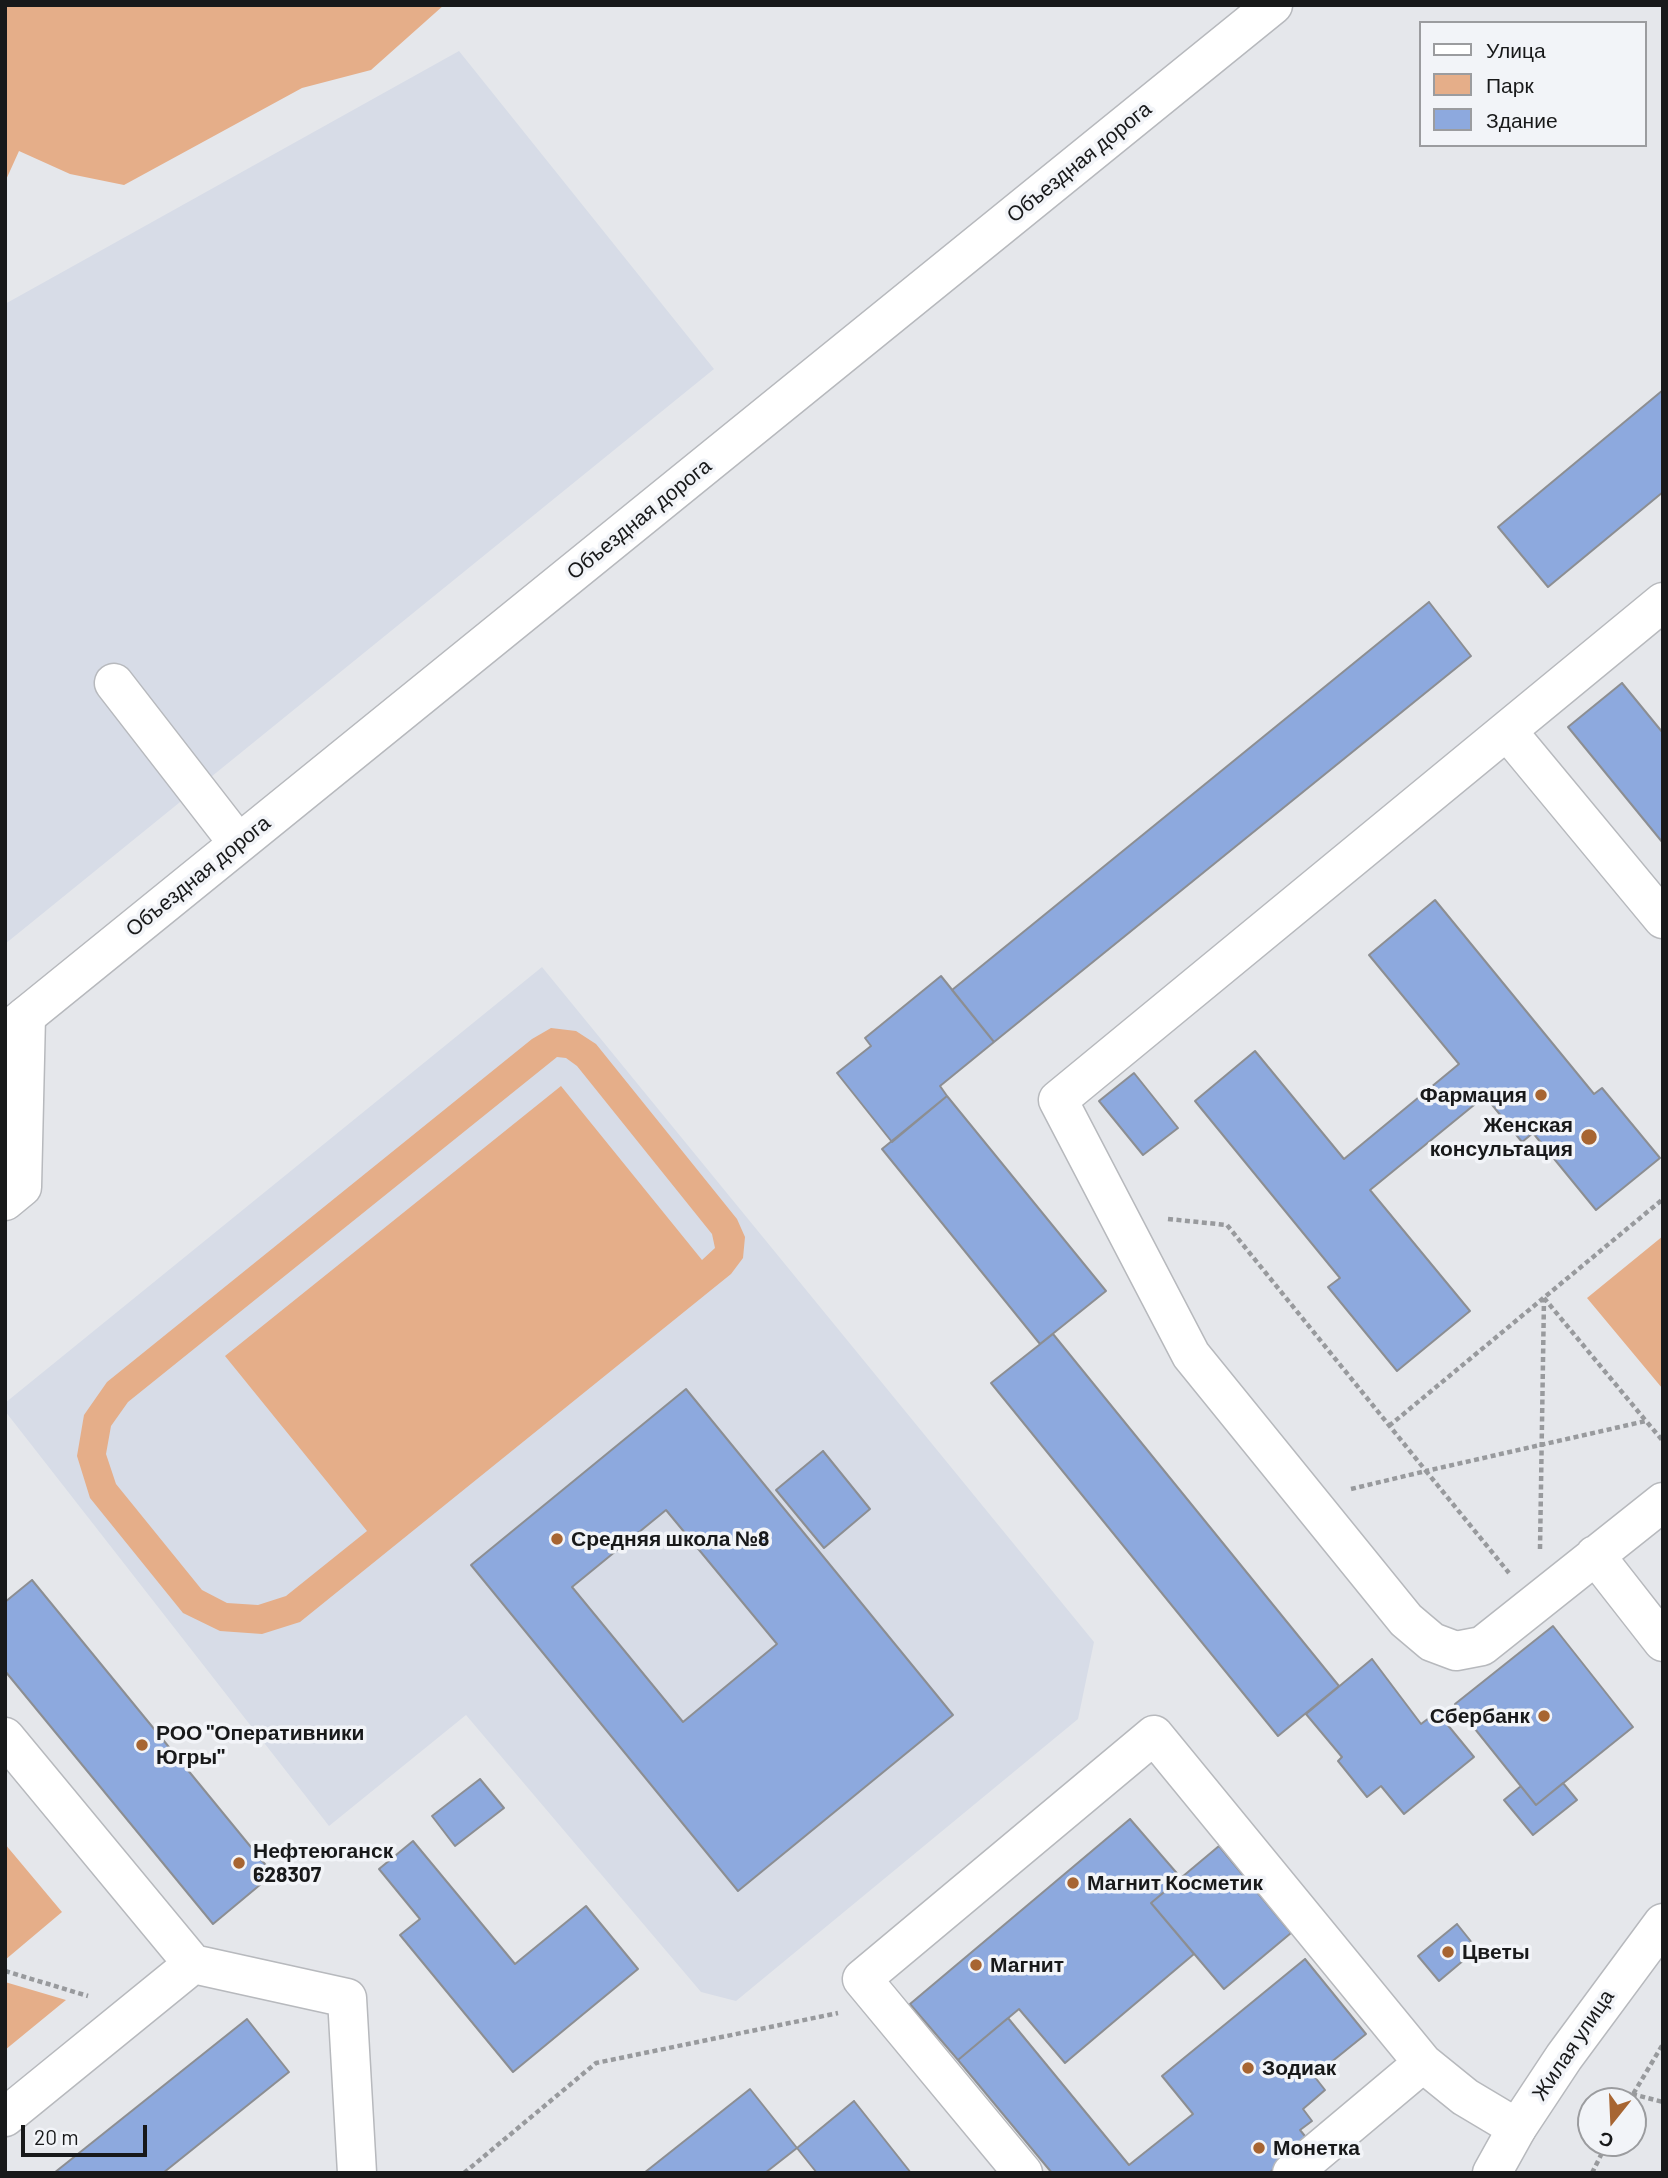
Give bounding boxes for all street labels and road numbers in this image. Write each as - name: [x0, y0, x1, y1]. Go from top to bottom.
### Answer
- street label: Объездная дорога: [1002, 96, 1156, 228]
- street label: Объездная дорога: [562, 453, 716, 585]
- street label: Объездная дорога: [121, 810, 275, 942]
- street label: Жилая улица: [1527, 1985, 1619, 2105]

